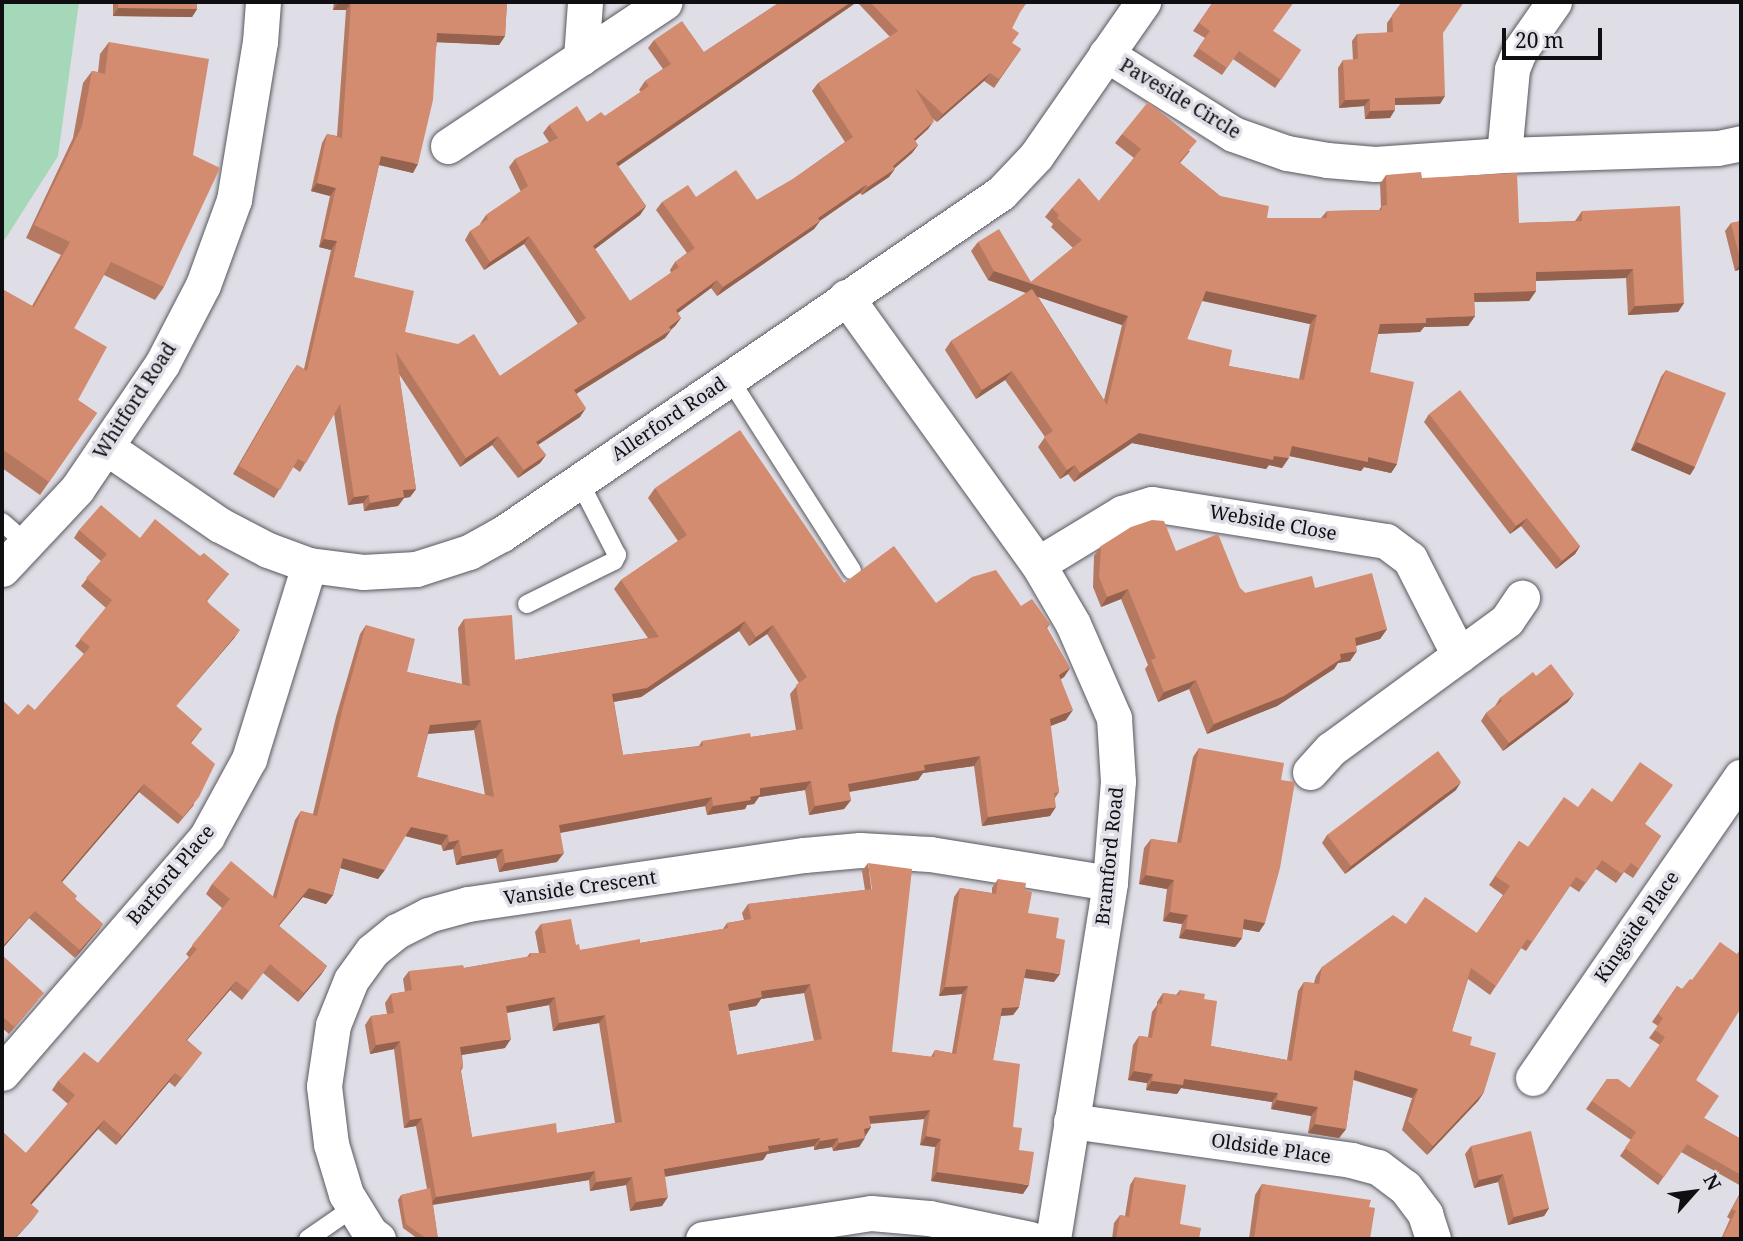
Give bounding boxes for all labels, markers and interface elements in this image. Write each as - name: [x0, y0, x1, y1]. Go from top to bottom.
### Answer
- scale bar: [1505, 14, 1605, 58]
- text: 20 m: [1515, 26, 1564, 54]
- street label: Paveside Circle: [1115, 54, 1245, 144]
- street label: Whitford Road: [89, 339, 181, 463]
- street label: Allerford Road: [607, 372, 731, 466]
- street label: Webside Close: [1207, 501, 1339, 545]
- street label: Bramford Road: [1091, 786, 1129, 926]
- street label: Barford Place: [123, 820, 219, 930]
- street label: Vanside Crescent: [502, 866, 658, 910]
- street label: Kingside Place: [1590, 867, 1684, 987]
- street label: Oldside Place: [1210, 1129, 1332, 1169]
- north arrow: [1659, 1157, 1729, 1227]
- text: N: [1698, 1169, 1728, 1195]

